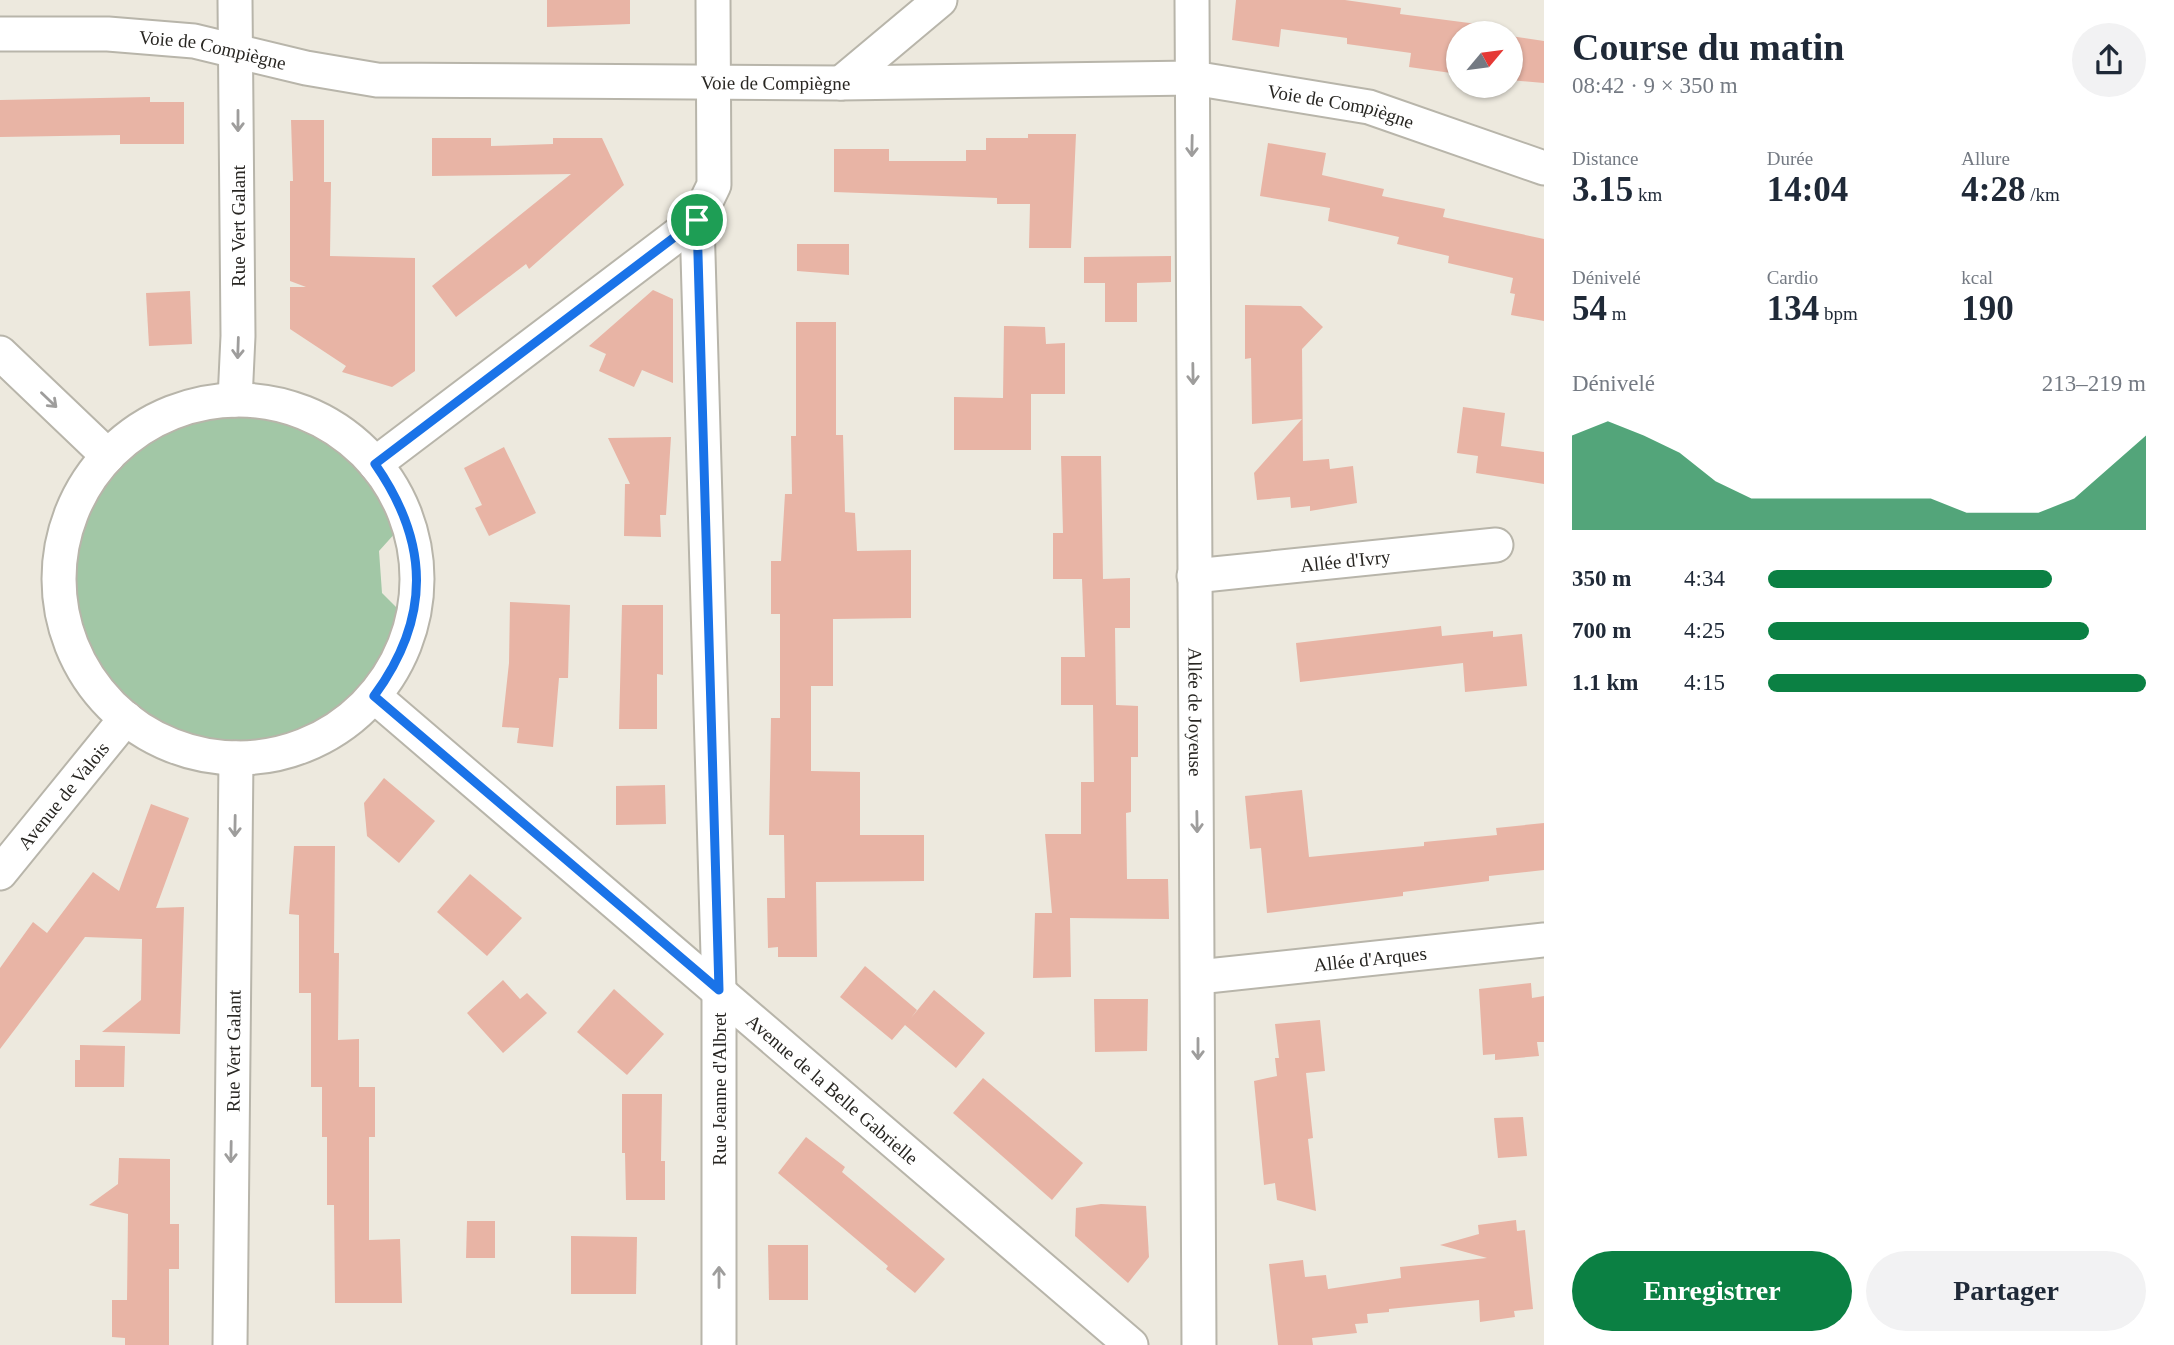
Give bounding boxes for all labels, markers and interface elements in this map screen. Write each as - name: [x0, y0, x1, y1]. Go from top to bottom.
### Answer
- north arrow: [1446, 21, 1522, 98]
- map controls: [1446, 21, 1523, 98]
- button: share: [2072, 23, 2146, 97]
- street label: Voie de Compiègne: [138, 26, 288, 73]
- text: Course du matin: [1572, 26, 1844, 68]
- street label: Voie de Compiègne: [701, 72, 850, 94]
- text: 08:42 · 9 × 350 m: [1572, 73, 1738, 98]
- street label: Voie de Compiègne: [1266, 80, 1417, 132]
- one-way arrow: [231, 109, 245, 132]
- one-way arrow: [1185, 135, 1199, 158]
- text: Distance: [1572, 148, 1638, 169]
- text: Durée: [1767, 148, 1813, 169]
- text: Allure: [1961, 148, 2010, 169]
- street label: Rue Vert Galant: [228, 164, 249, 287]
- text: 3.15: [1572, 170, 1633, 209]
- text: 14:04: [1767, 170, 1848, 209]
- text: 4:28: [1961, 170, 2025, 209]
- text: km: [1633, 184, 1662, 205]
- text: /km: [2025, 184, 2060, 205]
- pin: [667, 190, 727, 250]
- icon: arrive: [678, 201, 716, 239]
- text: Dénivelé: [1572, 267, 1641, 288]
- text: Cardio: [1767, 267, 1818, 288]
- text: kcal: [1961, 267, 1993, 288]
- text: 54: [1572, 289, 1607, 328]
- text: 134: [1767, 289, 1819, 328]
- text: 190: [1961, 289, 2014, 328]
- text: m: [1607, 303, 1627, 324]
- text: bpm: [1819, 303, 1858, 324]
- one-way arrow: [231, 337, 244, 360]
- one-way arrow: [1186, 362, 1199, 385]
- text: Dénivelé: [1572, 371, 1655, 396]
- text: 213–219 m: [2042, 371, 2146, 396]
- one-way arrow: [41, 391, 58, 408]
- street label: Allée d'Ivry: [1299, 545, 1392, 576]
- text: 350 m: [1572, 566, 1631, 591]
- text: 4:34: [1684, 566, 1725, 591]
- text: 700 m: [1572, 618, 1631, 643]
- text: 4:25: [1684, 618, 1725, 643]
- street label: Allée de Joyeuse: [1185, 648, 1207, 776]
- text: 1.1 km: [1572, 670, 1638, 695]
- text: 4:15: [1684, 670, 1725, 695]
- street label: Avenue de Valois: [13, 737, 113, 853]
- one-way arrow: [1190, 810, 1204, 833]
- one-way arrow: [228, 814, 242, 837]
- street label: Allée d'Arques: [1312, 942, 1428, 975]
- street label: Rue Vert Galant: [222, 989, 244, 1112]
- street label: Avenue de la Belle Gabrielle: [743, 1010, 923, 1168]
- street label: Rue Jeanne d'Albret: [709, 1012, 730, 1166]
- one-way arrow: [1191, 1037, 1205, 1060]
- one-way arrow: [225, 1140, 238, 1163]
- button: Enregistrer: [1572, 1251, 1852, 1331]
- button: Partager: [1866, 1251, 2146, 1331]
- one-way arrow: [712, 1266, 726, 1289]

